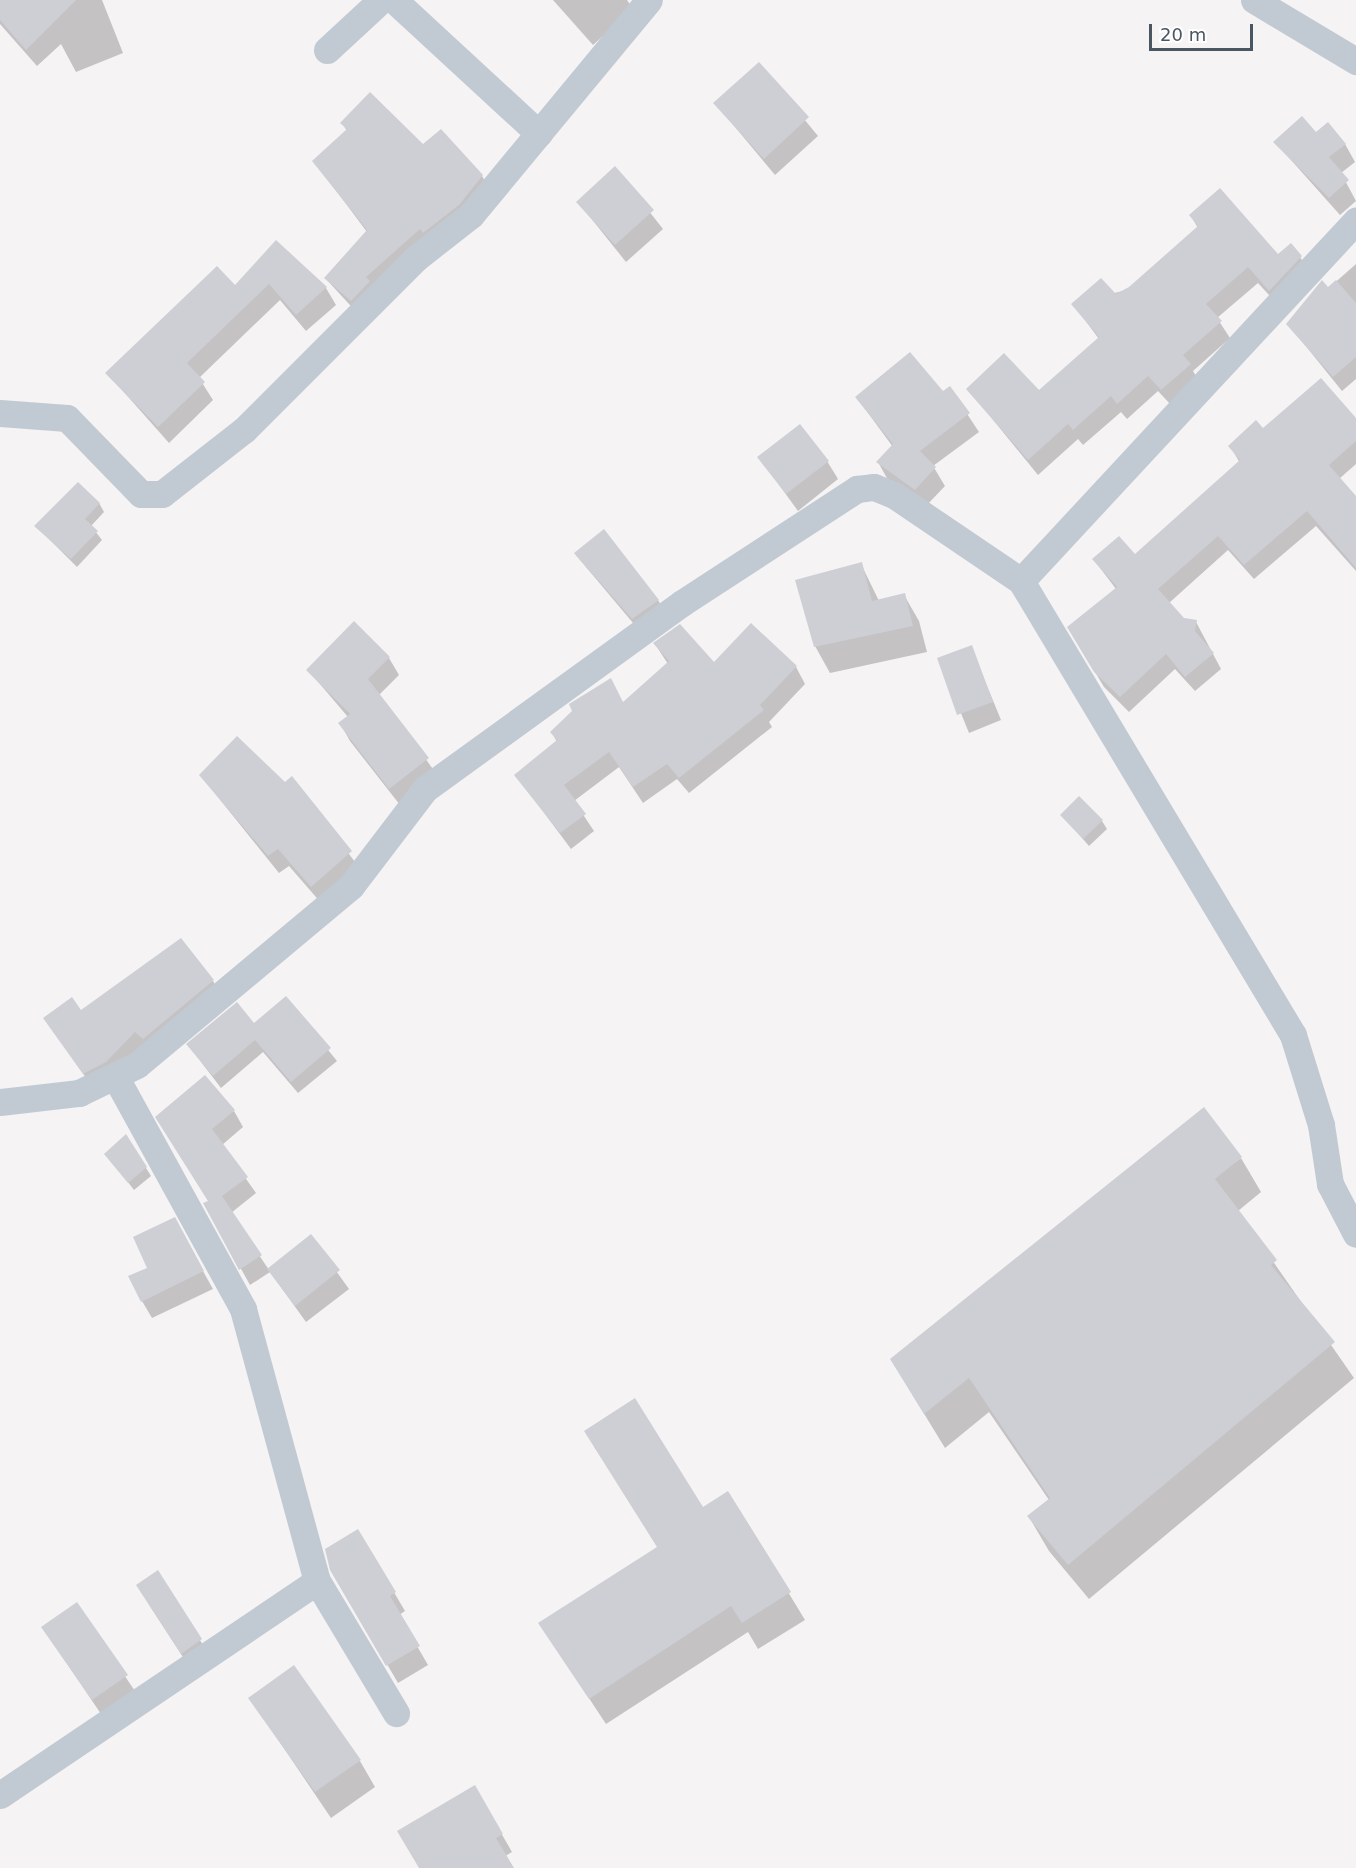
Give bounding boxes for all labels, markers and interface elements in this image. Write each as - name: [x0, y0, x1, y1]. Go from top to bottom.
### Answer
- scale bar: [1152, 12, 1256, 50]
- text: 20 m: [1160, 24, 1206, 45]

